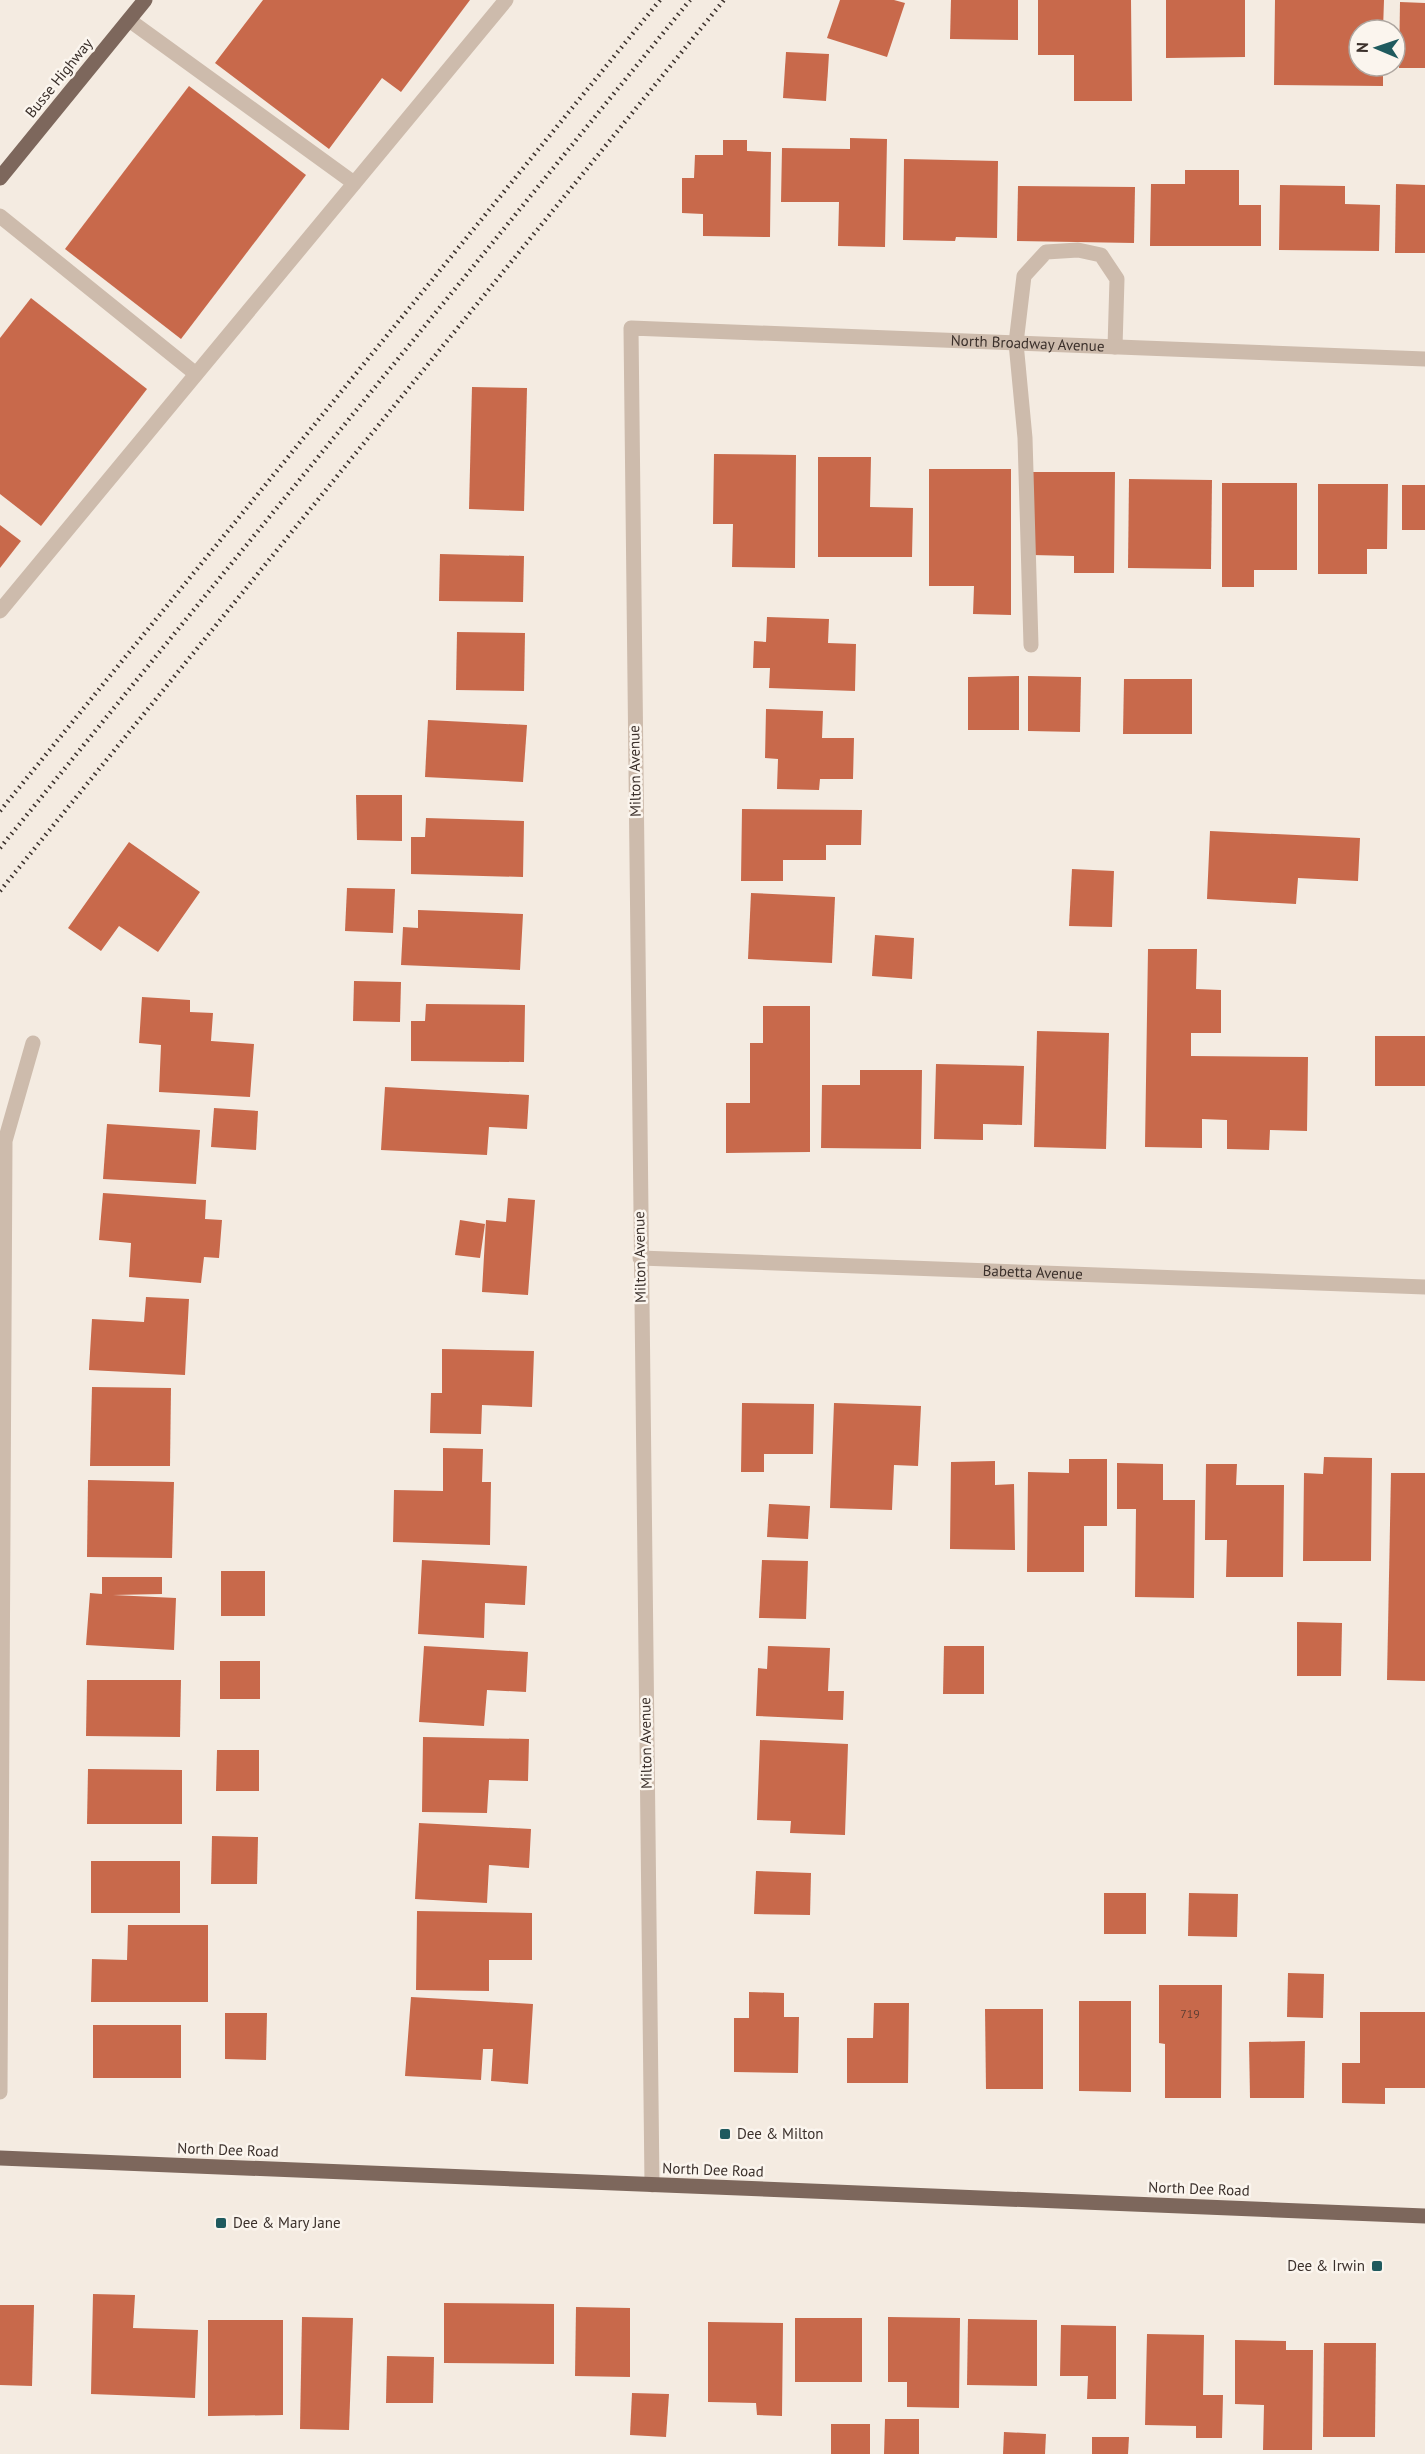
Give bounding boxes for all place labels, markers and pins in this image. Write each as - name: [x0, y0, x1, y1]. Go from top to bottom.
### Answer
- place label: Dee & Milton: [737, 2124, 824, 2143]
- marker: Dee & Milton: [718, 2127, 732, 2141]
- place label: Dee & Mary Jane: [233, 2213, 341, 2232]
- marker: Dee & Mary Jane: [214, 2216, 228, 2230]
- place label: Dee & Irwin: [1287, 2256, 1365, 2275]
- marker: Dee & Irwin: [1370, 2259, 1384, 2273]

